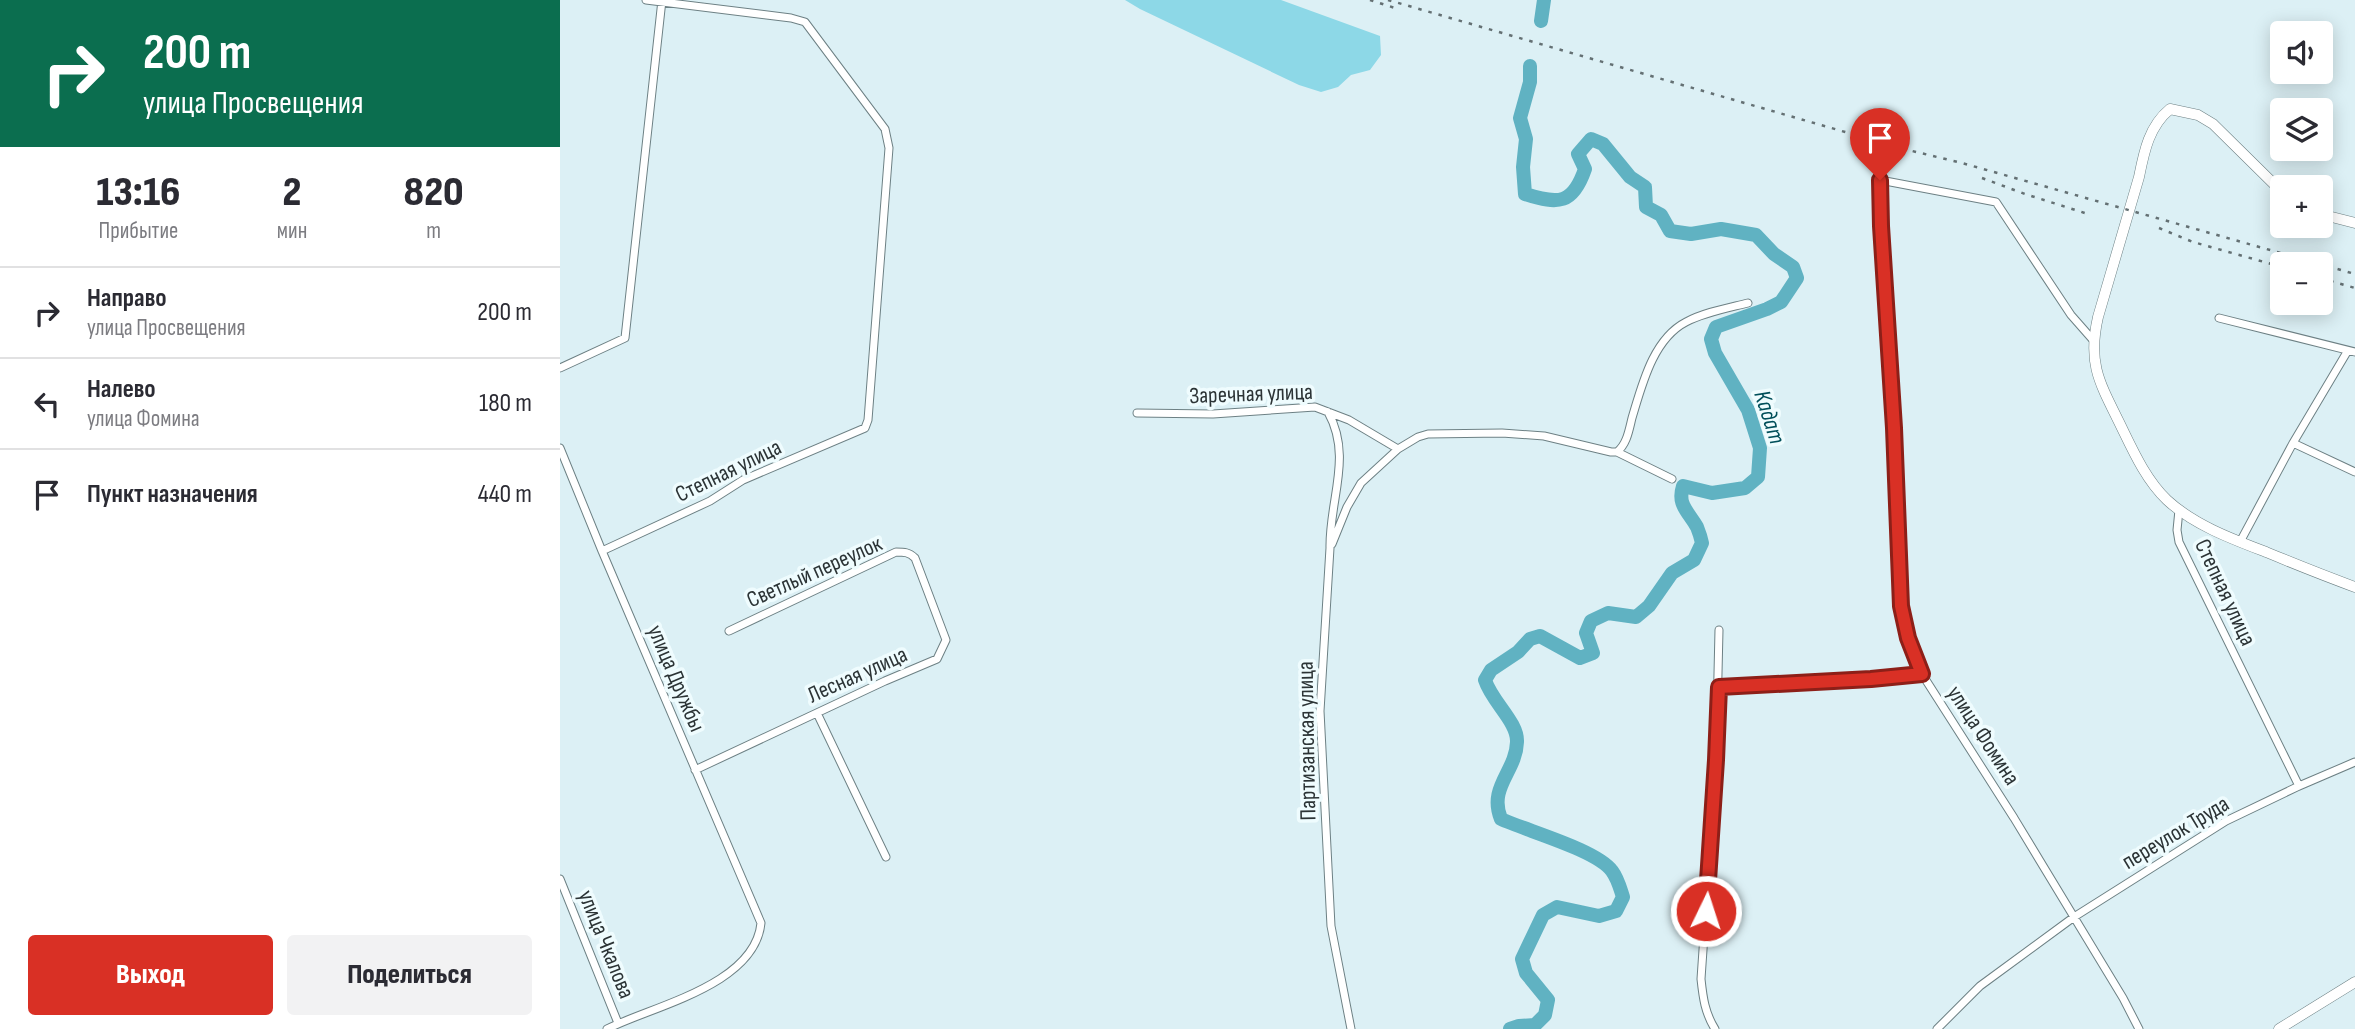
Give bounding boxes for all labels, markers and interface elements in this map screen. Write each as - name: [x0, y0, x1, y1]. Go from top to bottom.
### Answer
- map controls: [2270, 21, 2333, 315]
- button: sound: [2270, 21, 2333, 84]
- text: 200 m: [143, 24, 251, 83]
- icon: right: [28, 28, 119, 119]
- text: улица Просвещения: [143, 84, 364, 123]
- button: layers: [2270, 98, 2333, 161]
- pin: [1850, 108, 1910, 180]
- icon: arrive: [1861, 119, 1899, 157]
- text: 13:16: [96, 167, 181, 218]
- text: 2: [283, 167, 301, 218]
- text: 820: [404, 167, 464, 218]
- button: +: [2270, 175, 2333, 238]
- text: Прибытие: [99, 217, 178, 245]
- text: мин: [277, 217, 307, 245]
- text: m: [426, 217, 441, 245]
- button: −: [2270, 252, 2333, 315]
- text: Направо: [87, 283, 166, 314]
- icon: right: [28, 294, 66, 332]
- text: 200 m: [477, 297, 532, 328]
- text: улица Просвещения: [87, 314, 246, 342]
- text: Налево: [87, 374, 156, 405]
- street label: Заречная улица: [1189, 378, 1313, 410]
- icon: left: [28, 385, 66, 423]
- water label: Кадат: [1747, 387, 1792, 448]
- text: 180 m: [479, 388, 532, 419]
- text: улица Фомина: [87, 405, 200, 433]
- street label: Степная улица: [671, 433, 786, 509]
- icon: arrive: [28, 476, 66, 514]
- text: Пункт назначения: [87, 479, 258, 510]
- text: 440 m: [478, 479, 532, 510]
- street label: Светлый переулок: [743, 530, 887, 614]
- street label: Степная улица: [2188, 535, 2262, 650]
- street label: улица Дружбы: [641, 621, 711, 736]
- street label: Лесная улица: [803, 641, 912, 709]
- street label: Партизанская улица: [1292, 661, 1322, 821]
- street label: улица Фомина: [1941, 681, 2026, 790]
- street label: переулок Труда: [2117, 790, 2234, 876]
- position arrow: [1669, 874, 1743, 948]
- street label: улица Чкалова: [572, 886, 640, 1003]
- button: Выход: [28, 935, 273, 1015]
- button: Поделиться: [287, 935, 532, 1015]

